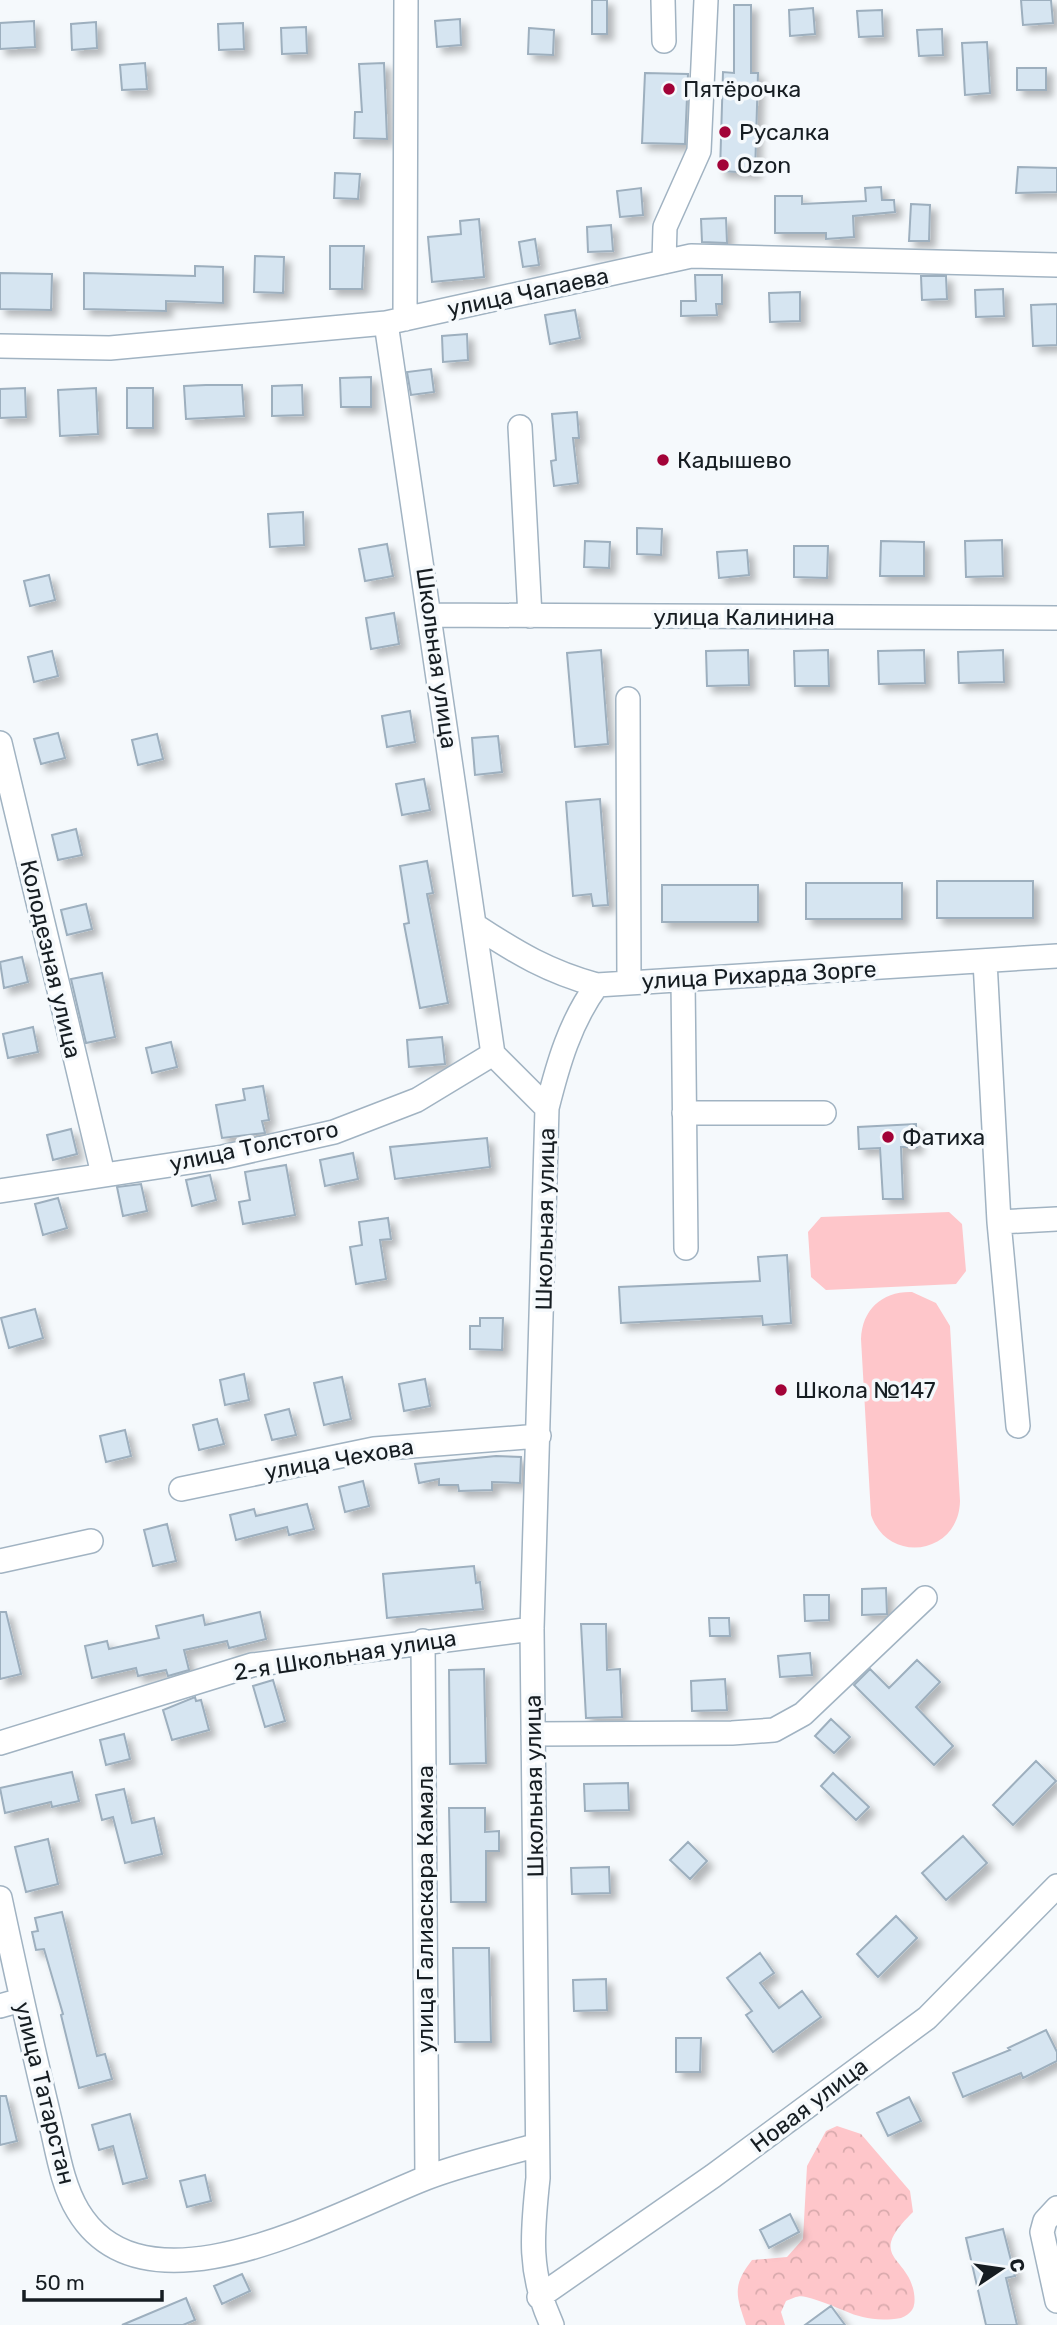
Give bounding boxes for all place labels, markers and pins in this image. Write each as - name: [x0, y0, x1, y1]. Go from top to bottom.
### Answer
- place label: Пятёрочка: [683, 75, 801, 103]
- marker: Пятёрочка: [661, 81, 677, 97]
- place label: Русалка: [739, 118, 830, 146]
- marker: Русалка: [717, 124, 733, 140]
- place label: Ozon: [737, 151, 791, 179]
- marker: Ozon: [715, 157, 731, 173]
- place label: Кадышево: [677, 446, 792, 474]
- marker: Кадышево: [655, 452, 671, 468]
- place label: Фатиха: [902, 1123, 985, 1151]
- marker: Фатиха: [880, 1129, 896, 1145]
- place label: Школа №147: [795, 1376, 936, 1404]
- marker: Школа №147: [773, 1382, 789, 1398]

